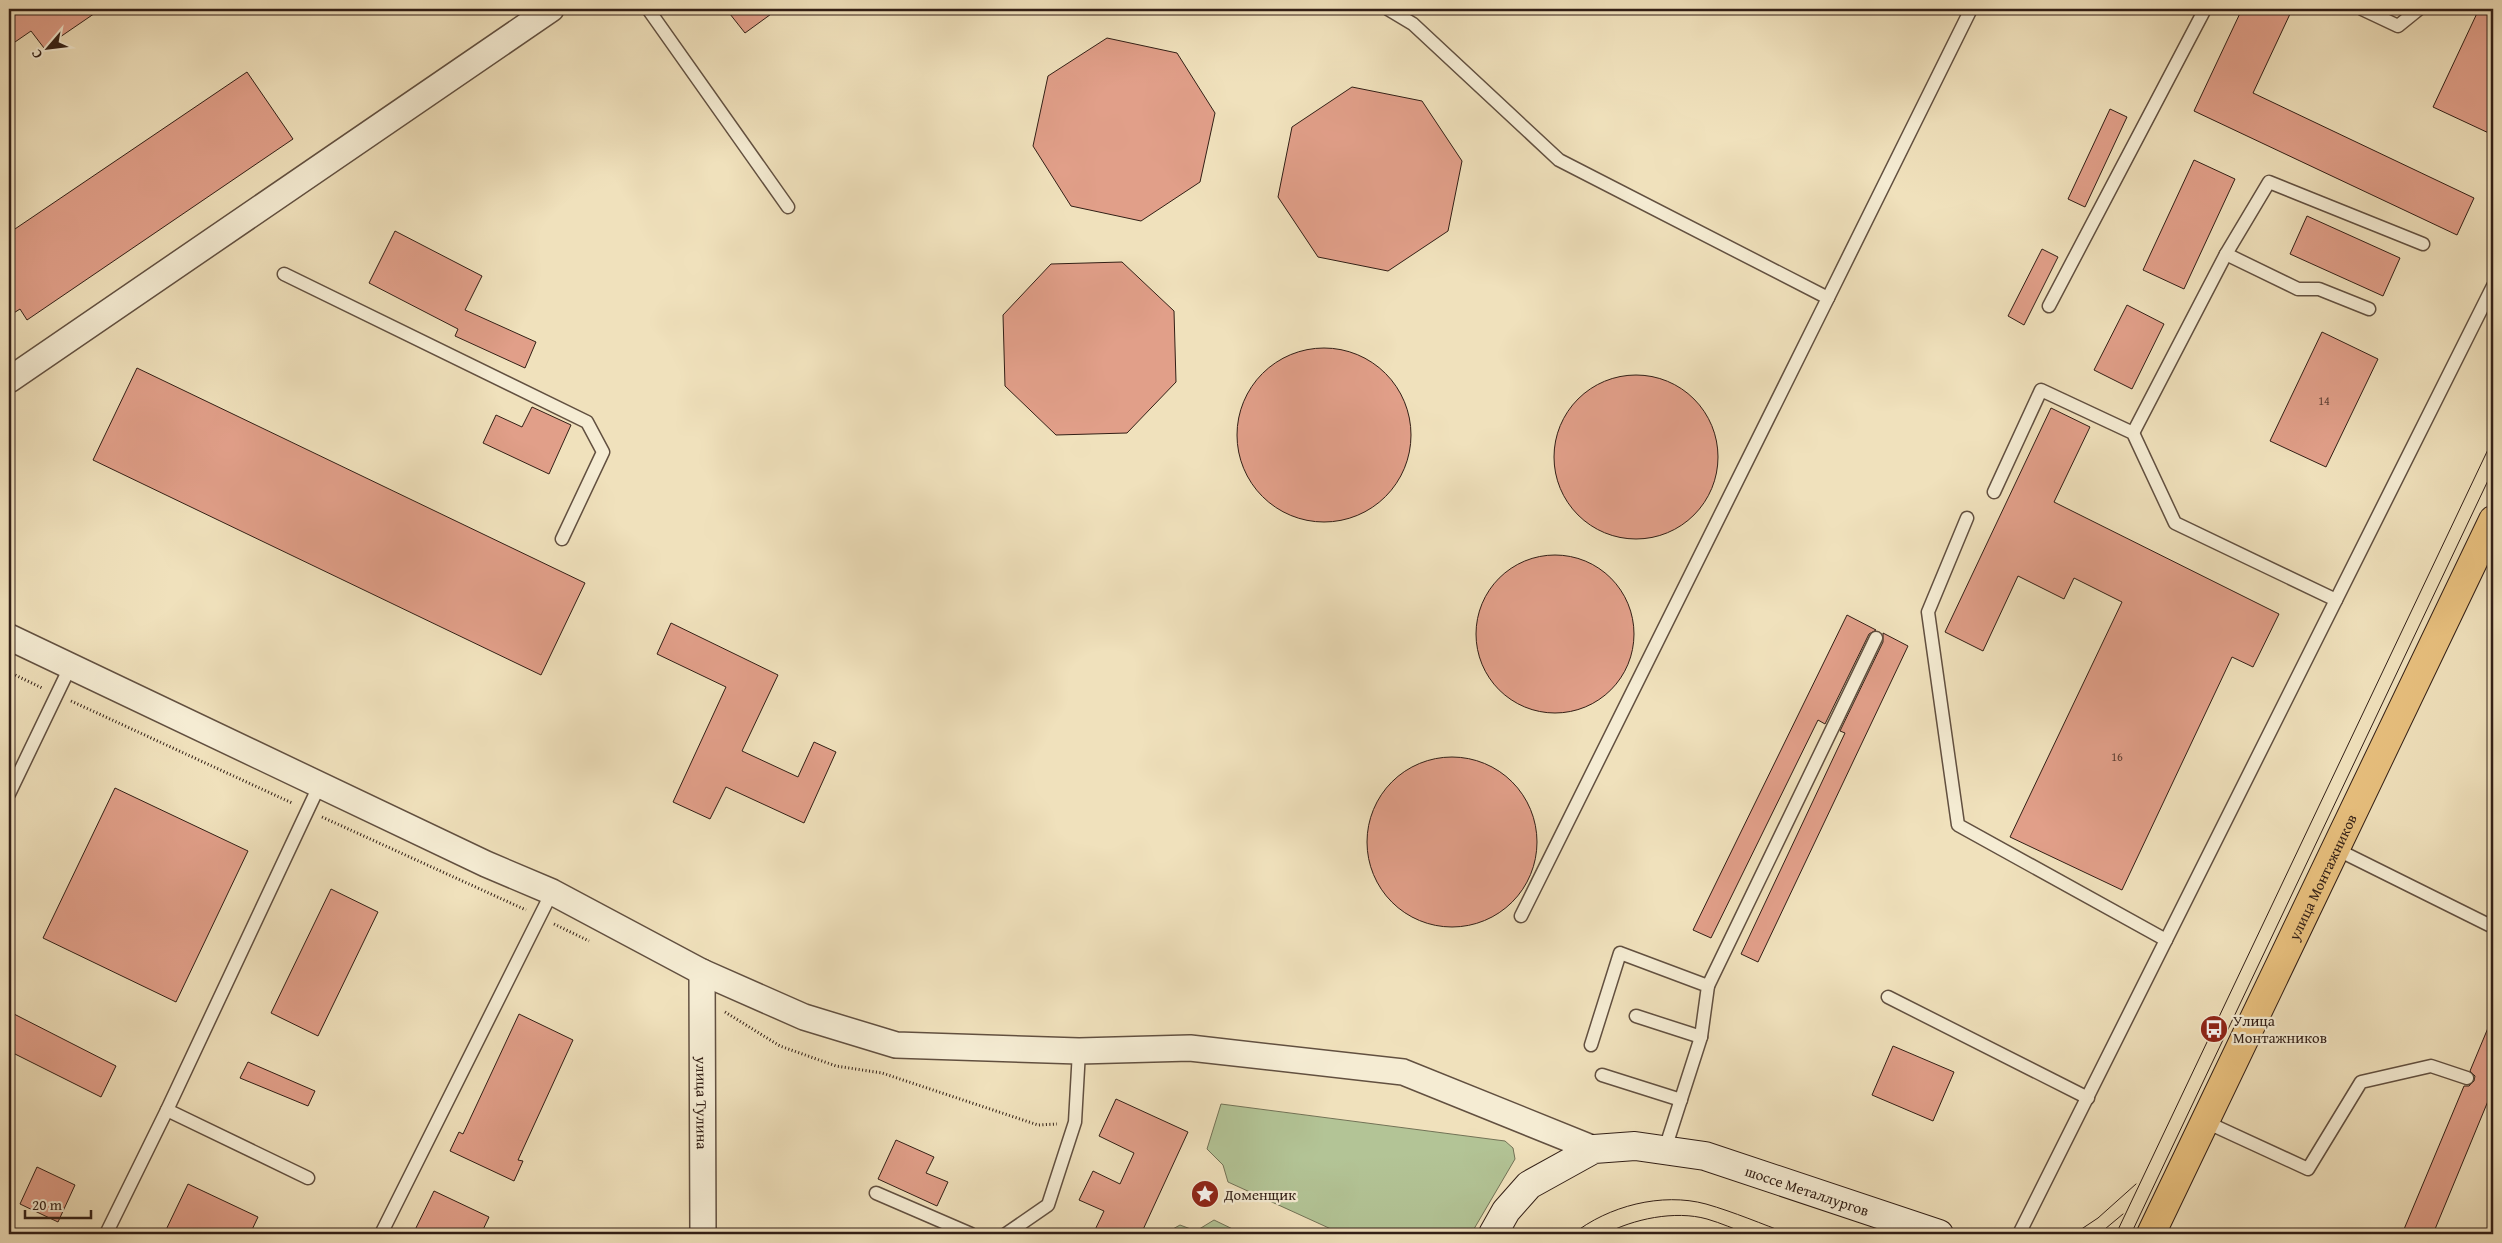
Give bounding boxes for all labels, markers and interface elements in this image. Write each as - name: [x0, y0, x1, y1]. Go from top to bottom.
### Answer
- north arrow: [22, 22, 72, 72]
- text: С: [26, 46, 47, 62]
- house number: 14: [2318, 392, 2330, 409]
- house number: 16: [2111, 748, 2123, 765]
- street label: улица Монтажников: [2282, 810, 2361, 944]
- place label: Улица Монтажников: [2233, 1010, 2327, 1048]
- bus stop icon: Улица Монтажников: [2199, 1014, 2229, 1044]
- street label: улица Тулина: [692, 1055, 713, 1150]
- street label: шоссе Металлургов: [1742, 1160, 1872, 1221]
- place icon: Доменщик: [1190, 1179, 1220, 1209]
- place label: Доменщик: [1223, 1184, 1296, 1205]
- scale bar: [25, 1188, 91, 1220]
- text: 20 m: [32, 1194, 63, 1215]

